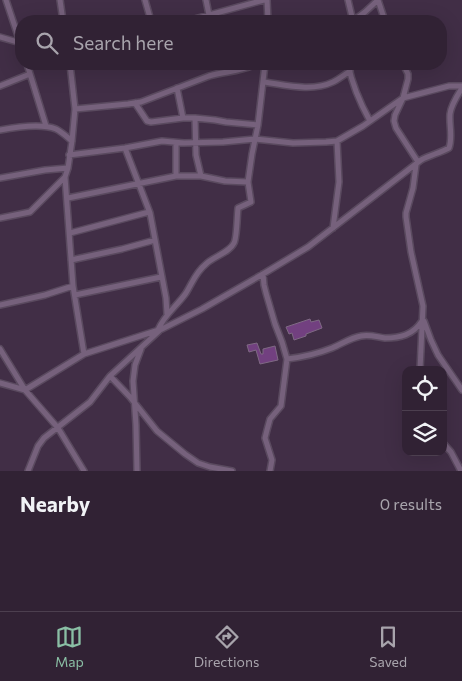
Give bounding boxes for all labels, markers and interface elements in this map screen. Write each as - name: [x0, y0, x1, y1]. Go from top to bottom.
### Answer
- search box: [15, 15, 447, 70]
- icon: search: [33, 29, 61, 57]
- text: Search here: [73, 31, 173, 54]
- map controls: [402, 366, 447, 456]
- button: locate: [402, 366, 447, 411]
- button: layers: [402, 411, 447, 456]
- text: Nearby: [20, 491, 90, 516]
- text: 0 results: [380, 494, 442, 513]
- tab: Map: [55, 623, 84, 670]
- tab: Directions: [194, 623, 259, 670]
- tab: Saved: [369, 623, 407, 670]

